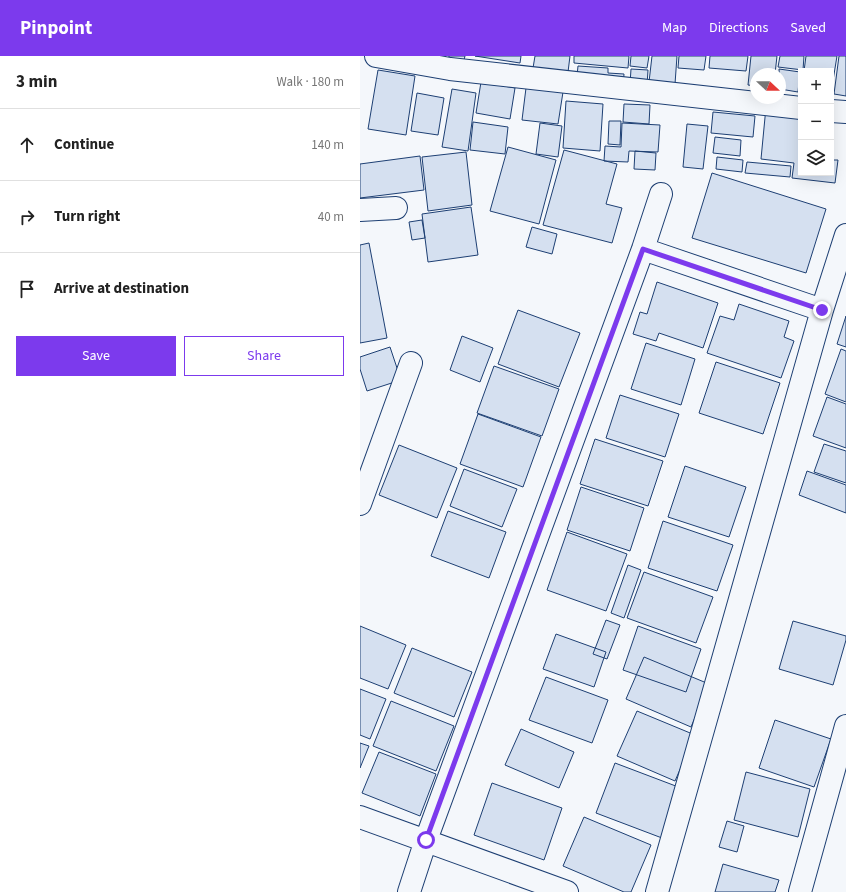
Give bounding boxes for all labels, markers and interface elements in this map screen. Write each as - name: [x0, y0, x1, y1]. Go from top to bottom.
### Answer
- text: Pinpoint: [20, 15, 92, 42]
- text: Map: [662, 18, 687, 38]
- text: Directions: [709, 18, 768, 38]
- text: Saved: [790, 18, 826, 38]
- north arrow: [750, 68, 786, 104]
- map controls: [798, 68, 834, 176]
- button: +: [798, 68, 834, 104]
- text: 3 min: [16, 70, 57, 94]
- text: Walk · 180 m: [276, 73, 344, 91]
- button: −: [798, 104, 834, 140]
- icon: ahead: [16, 134, 38, 156]
- text: Continue: [54, 134, 114, 155]
- text: 140 m: [311, 136, 344, 154]
- button: layers: [798, 140, 834, 176]
- icon: right: [16, 206, 38, 228]
- text: Turn right: [54, 206, 120, 227]
- text: 40 m: [318, 208, 344, 226]
- icon: arrive: [16, 278, 38, 300]
- text: Arrive at destination: [54, 278, 189, 299]
- route end: [813, 301, 831, 319]
- button: Save: [16, 336, 176, 376]
- button: Share: [184, 336, 344, 376]
- route start: [417, 831, 435, 849]

